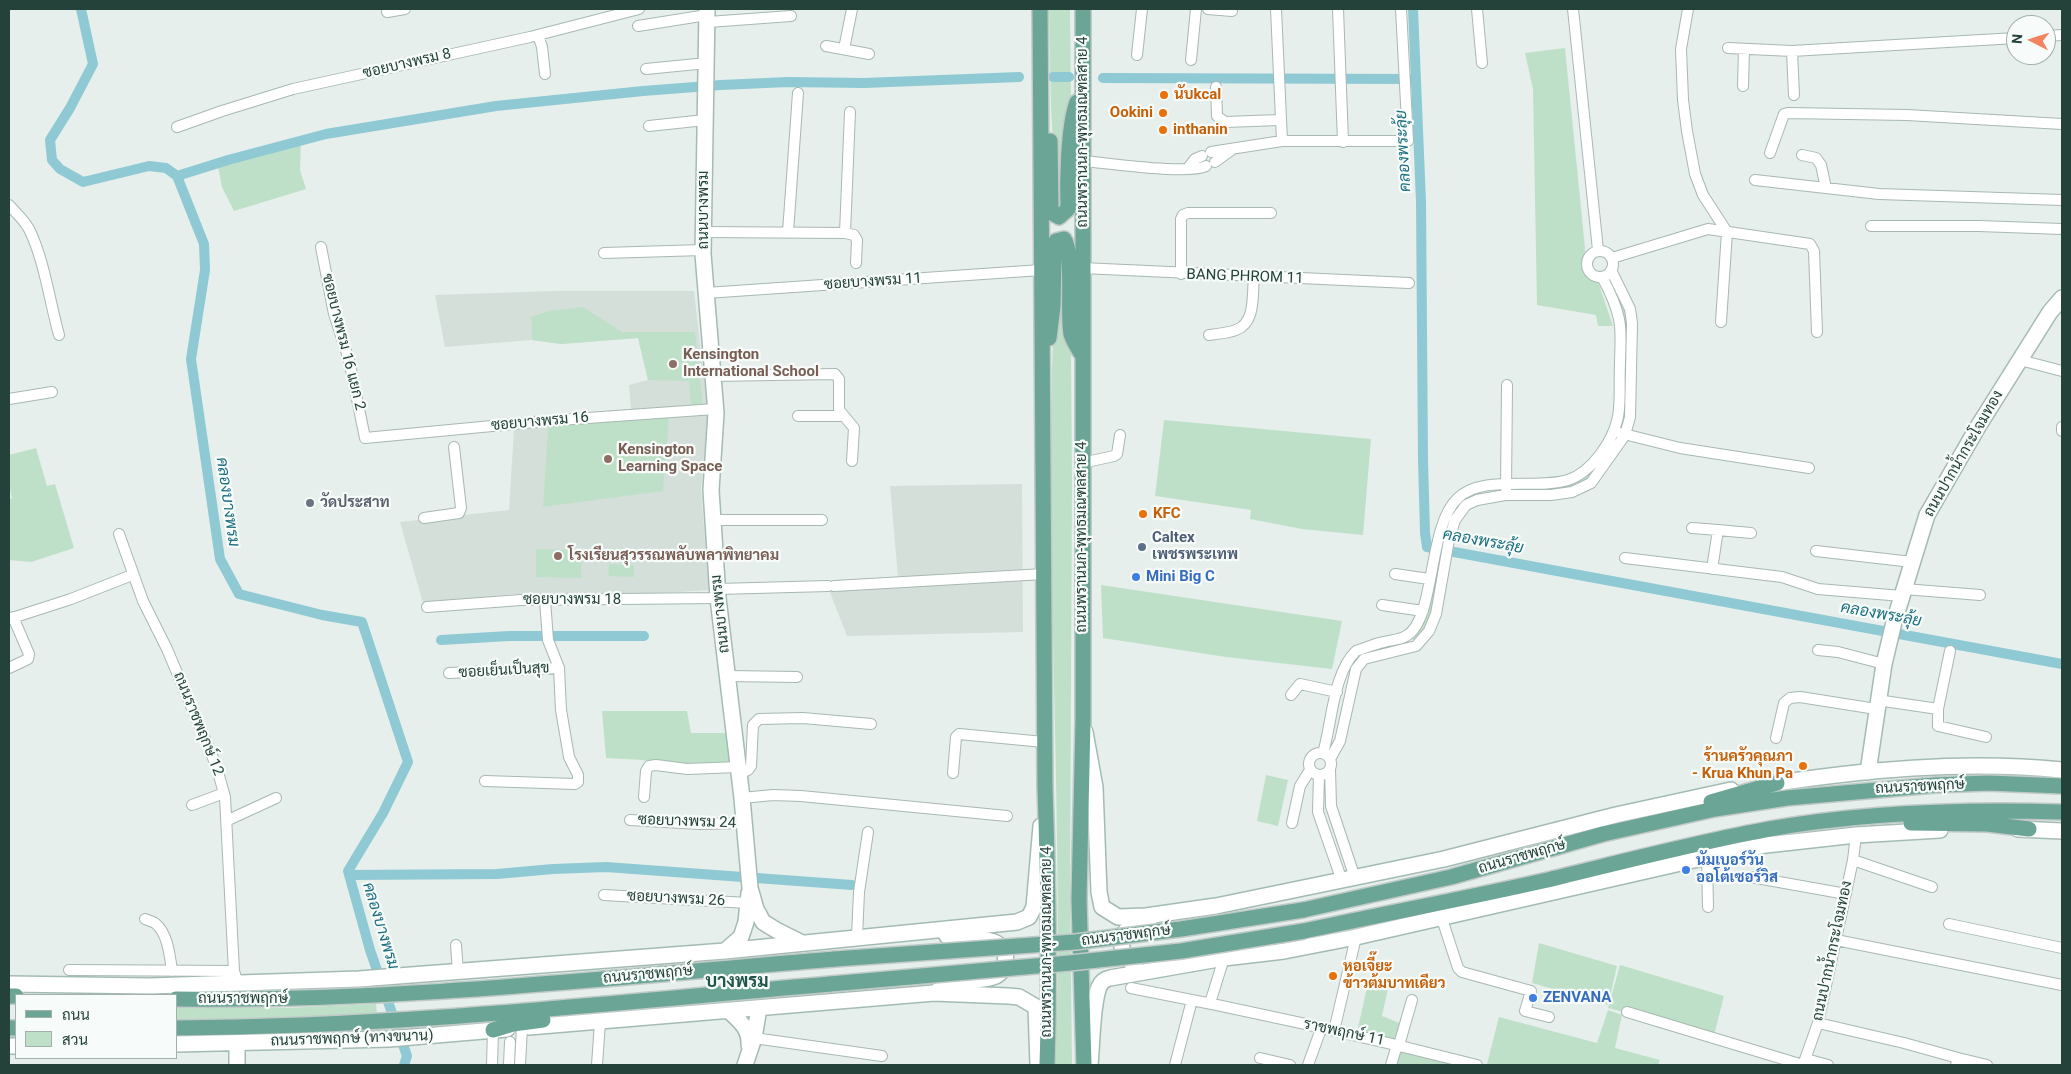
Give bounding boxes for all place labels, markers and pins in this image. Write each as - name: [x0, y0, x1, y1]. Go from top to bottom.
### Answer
- place label: นับkcal: [1174, 86, 1221, 104]
- marker: นับkcal: [1158, 89, 1170, 101]
- place label: Ookini: [1110, 104, 1153, 122]
- marker: Ookini: [1157, 107, 1169, 119]
- place label: inthanin: [1173, 121, 1228, 139]
- marker: inthanin: [1157, 124, 1169, 136]
- place label: Kensington International School: [683, 346, 819, 381]
- marker: Kensington International School: [667, 358, 679, 370]
- place label: Kensington Learning Space: [618, 441, 722, 476]
- marker: Kensington Learning Space: [602, 453, 614, 465]
- place label: วัดประสาท: [320, 494, 390, 512]
- marker: วัดประสาท: [304, 497, 316, 509]
- place label: KFC: [1153, 505, 1181, 523]
- marker: KFC: [1137, 508, 1149, 520]
- place label: Caltex เพชรพระเทพ: [1152, 529, 1238, 564]
- marker: Caltex เพชรพระเทพ: [1136, 541, 1148, 553]
- place label: โรงเรียนสุวรรณพลับพลาพิทยาคม: [568, 547, 779, 565]
- marker: โรงเรียนสุวรรณพลับพลาพิทยาคม: [552, 550, 564, 562]
- place label: Mini Big C: [1146, 568, 1215, 586]
- marker: Mini Big C: [1130, 571, 1142, 583]
- place label: ร้านครัวคุณภา - Krua Khun Pa: [1692, 748, 1793, 783]
- marker: ร้านครัวคุณภา - Krua Khun Pa: [1797, 760, 1809, 772]
- place label: นัมเบอร์วัน ออโต้เซอร์วิส: [1696, 852, 1778, 887]
- marker: นัมเบอร์วัน ออโต้เซอร์วิส: [1680, 864, 1692, 876]
- place label: หอเจี๊ยะ ข้าวต้มบาทเดียว: [1343, 958, 1446, 993]
- marker: หอเจี๊ยะ ข้าวต้มบาทเดียว: [1327, 970, 1339, 982]
- place label: ZENVANA: [1543, 989, 1611, 1007]
- marker: ZENVANA: [1527, 992, 1539, 1004]

